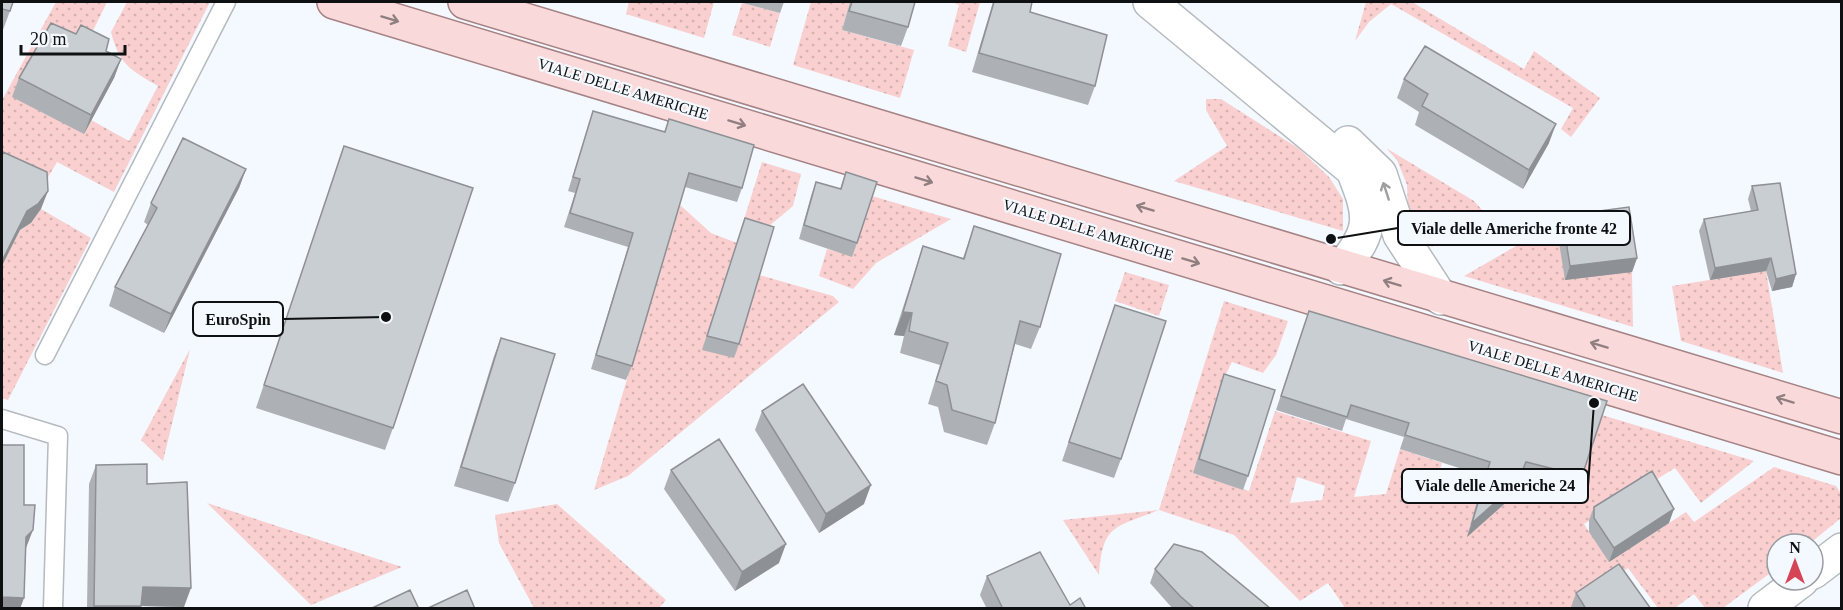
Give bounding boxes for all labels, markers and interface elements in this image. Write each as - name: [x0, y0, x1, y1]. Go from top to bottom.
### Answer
- one-way arrow: [380, 14, 399, 25]
- scale bar: [21, 18, 124, 56]
- text: 20 m: [30, 29, 67, 49]
- street label: VIALE DELLE AMERICHE: [536, 55, 710, 123]
- one-way arrow: [727, 118, 746, 129]
- one-way arrow: [914, 175, 933, 186]
- one-way arrow: [1380, 182, 1391, 201]
- street label: VIALE DELLE AMERICHE: [1001, 196, 1175, 264]
- one-way arrow: [1136, 202, 1155, 213]
- callout: Viale delle Americhe fronte 42: [1398, 211, 1630, 245]
- text: Viale delle Americhe fronte 42: [1411, 220, 1617, 237]
- one-way arrow: [1181, 256, 1200, 267]
- one-way arrow: [1383, 277, 1402, 288]
- callout: EuroSpin: [193, 302, 283, 336]
- text: EuroSpin: [205, 311, 271, 329]
- street label: VIALE DELLE AMERICHE: [1466, 337, 1640, 405]
- one-way arrow: [1590, 339, 1609, 350]
- one-way arrow: [1776, 394, 1795, 405]
- callout: Viale delle Americhe 24: [1402, 469, 1588, 503]
- text: Viale delle Americhe 24: [1415, 477, 1575, 494]
- north arrow: [1765, 532, 1825, 592]
- text: N: [1789, 539, 1801, 556]

